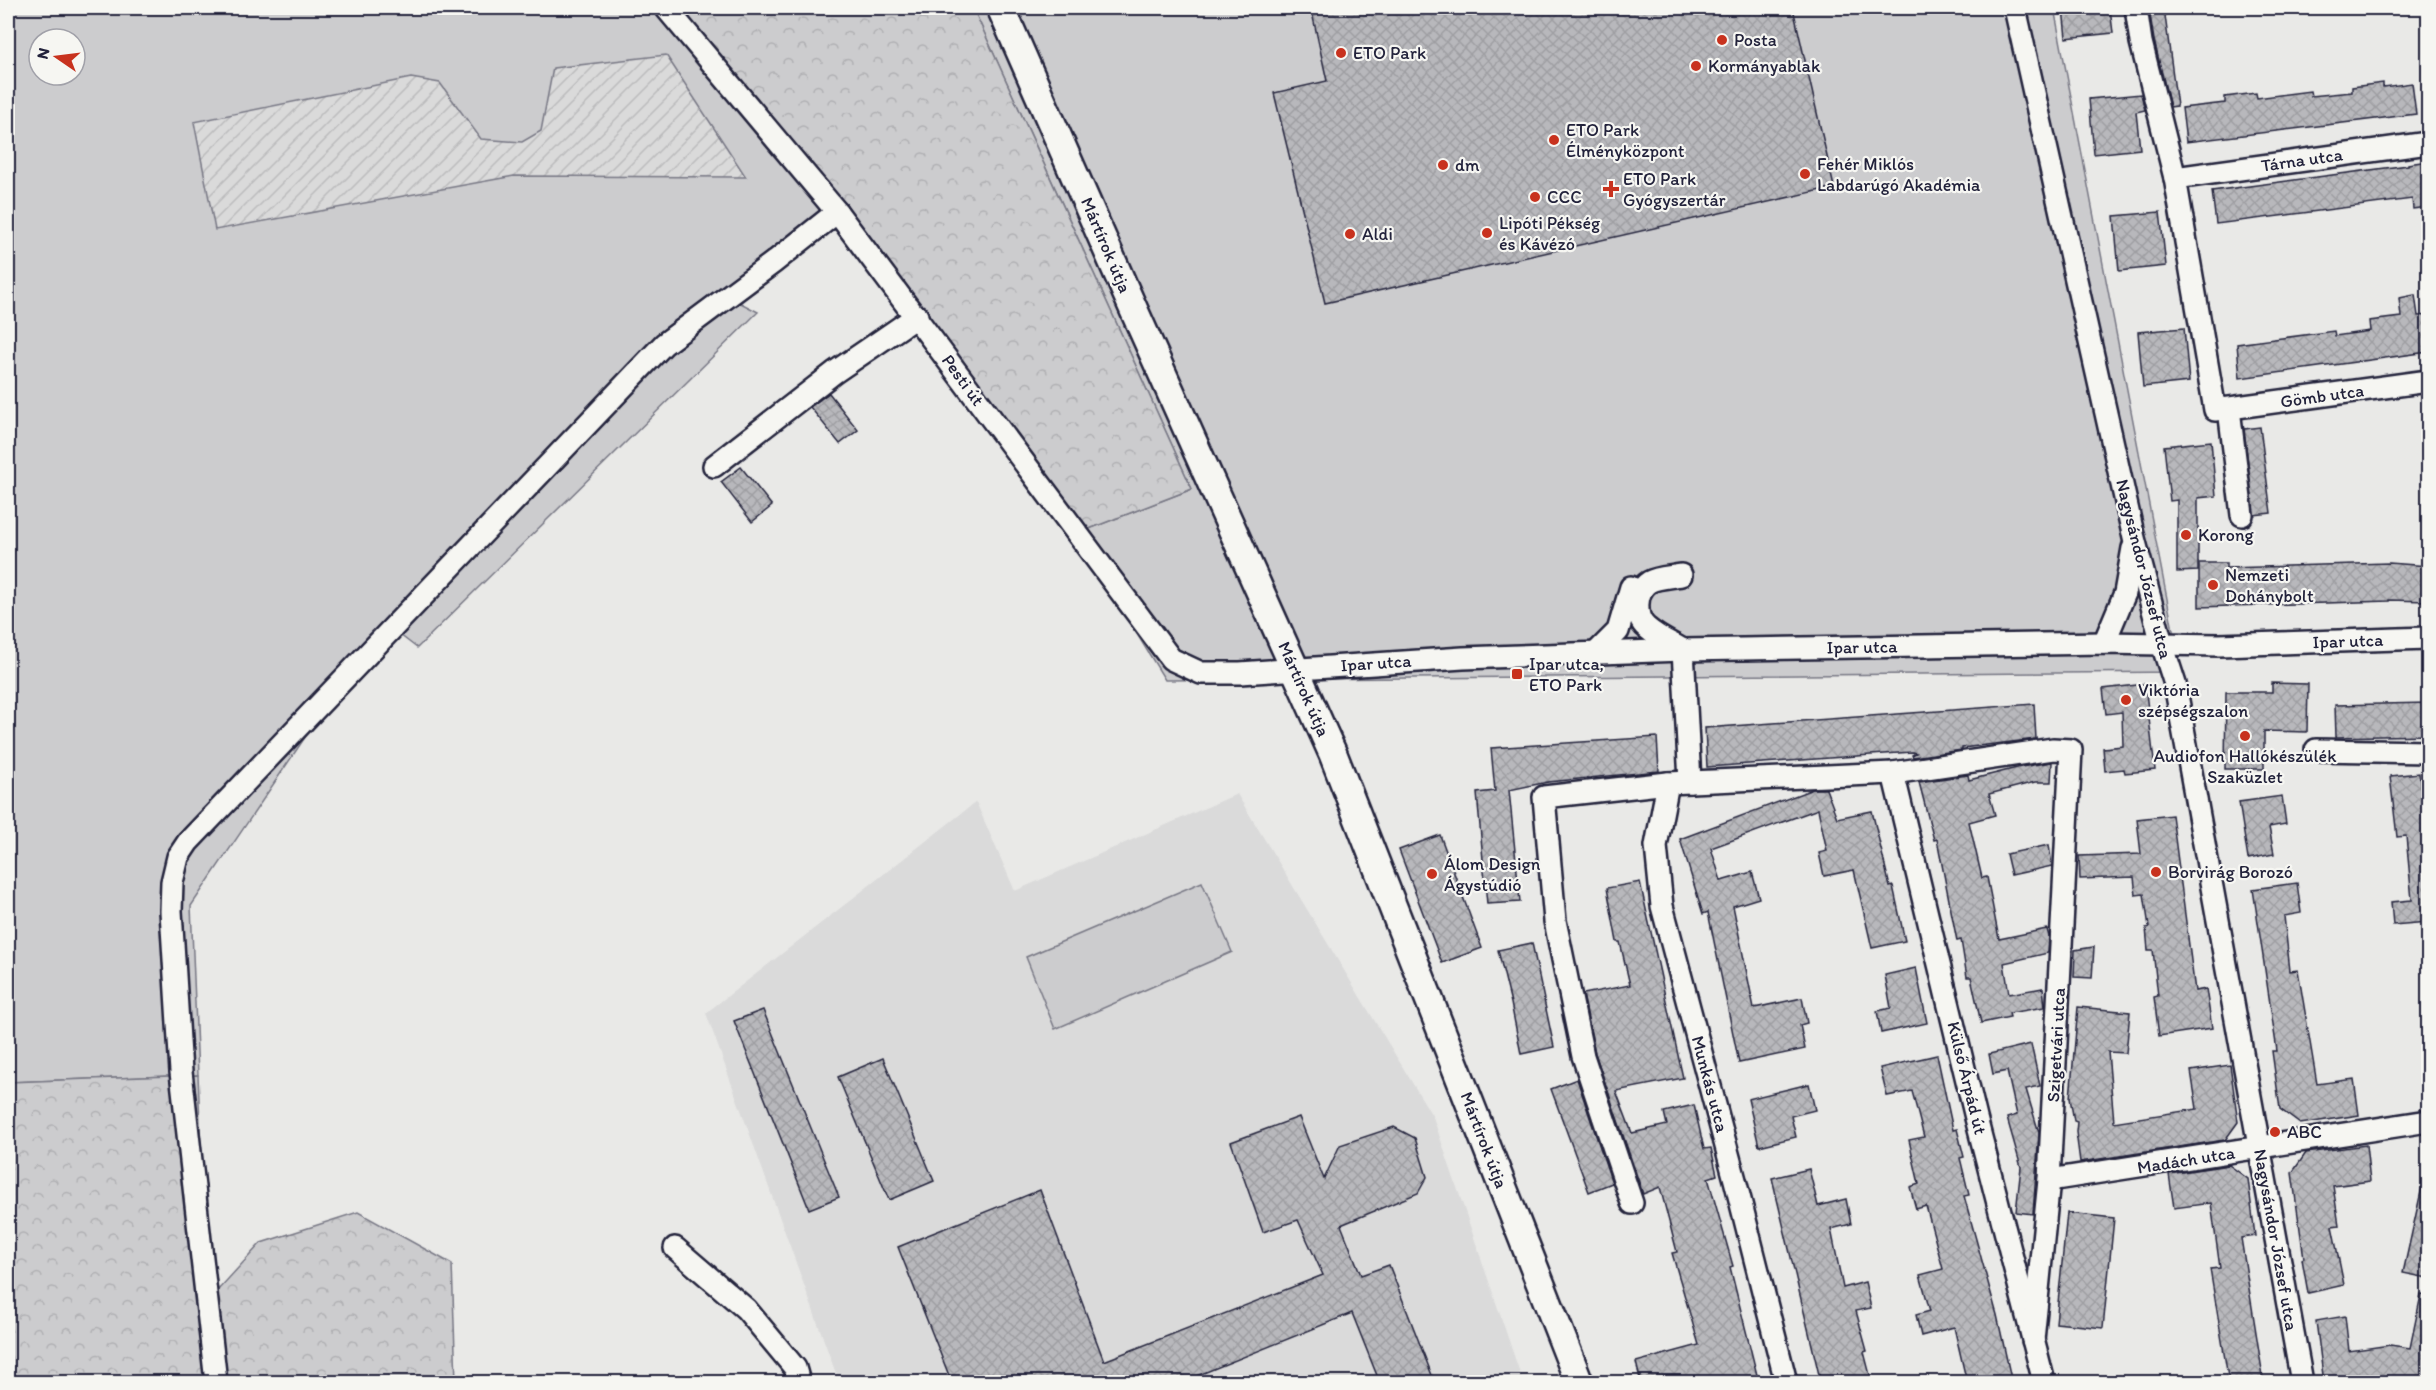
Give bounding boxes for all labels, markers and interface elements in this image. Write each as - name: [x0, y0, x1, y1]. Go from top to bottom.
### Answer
- north arrow: [27, 27, 87, 87]
- place label: Posta: [1734, 29, 1777, 51]
- marker: Posta: [1715, 33, 1729, 47]
- place label: ETO Park: [1353, 42, 1426, 64]
- text: N: [32, 46, 53, 61]
- marker: ETO Park: [1334, 46, 1348, 60]
- place label: Kormányablak: [1708, 55, 1821, 77]
- marker: Kormányablak: [1689, 59, 1703, 73]
- place label: ETO Park Élményközpont: [1566, 119, 1685, 162]
- marker: ETO Park Élményközpont: [1547, 133, 1561, 147]
- street label: Tárna utca: [2260, 143, 2345, 177]
- place label: Fehér Miklós Labdarúgó Akadémia: [1817, 153, 1981, 196]
- place label: dm: [1455, 154, 1480, 176]
- marker: dm: [1436, 158, 1450, 172]
- marker: Fehér Miklós Labdarúgó Akadémia: [1798, 167, 1812, 181]
- place label: ETO Park Gyógyszertár: [1623, 168, 1726, 211]
- marker: ETO Park Gyógyszertár: [1604, 182, 1618, 196]
- place label: CCC: [1547, 186, 1582, 208]
- marker: CCC: [1528, 190, 1542, 204]
- street label: Mártírok útja: [1076, 194, 1136, 296]
- place label: Lipóti Pékség és Kávézó: [1499, 212, 1601, 255]
- place label: Aldi: [1362, 223, 1393, 245]
- marker: Lipóti Pékség és Kávézó: [1480, 226, 1494, 240]
- marker: Aldi: [1343, 227, 1357, 241]
- street label: Pesti út: [937, 350, 989, 410]
- street label: Gömb utca: [2279, 379, 2365, 413]
- street label: Nagysándor József utca: [2111, 477, 2177, 662]
- place label: Korong: [2198, 524, 2254, 546]
- marker: Korong: [2179, 528, 2193, 542]
- place label: Nemzeti Dohánybolt: [2225, 564, 2314, 607]
- marker: Nemzeti Dohánybolt: [2206, 578, 2220, 592]
- street label: Ipar utca: [2312, 629, 2384, 653]
- street label: Ipar utca: [1826, 635, 1898, 659]
- street label: Mártírok útja: [1273, 638, 1335, 740]
- street label: Ipar utca: [1340, 650, 1413, 676]
- place label: Ipar utca, ETO Park: [1529, 653, 1604, 696]
- marker: Ipar utca, ETO Park: [1510, 667, 1524, 681]
- place label: Viktória szépségszalon: [2138, 679, 2248, 722]
- marker: Viktória szépségszalon: [2119, 693, 2133, 707]
- marker: Audiofon Hallókészülék Szaküzlet: [2238, 729, 2252, 743]
- place label: Audiofon Hallókészülék Szaküzlet: [2153, 745, 2337, 788]
- place label: Álom Design Ágystúdió: [1444, 853, 1541, 896]
- place label: Borvirág Borozó: [2168, 861, 2293, 883]
- marker: Borvirág Borozó: [2149, 865, 2163, 879]
- marker: Álom Design Ágystúdió: [1425, 867, 1439, 881]
- street label: Szigetvári utca: [2042, 987, 2070, 1103]
- street label: Külső Árpád út: [1942, 1019, 1992, 1137]
- street label: Munkás utca: [1687, 1033, 1734, 1135]
- street label: Mártírok útja: [1456, 1089, 1513, 1192]
- place label: ABC: [2287, 1121, 2322, 1143]
- marker: ABC: [2268, 1125, 2282, 1139]
- street label: Madách utca: [2135, 1141, 2237, 1179]
- street label: Nagysándor József utca: [2249, 1147, 2303, 1333]

